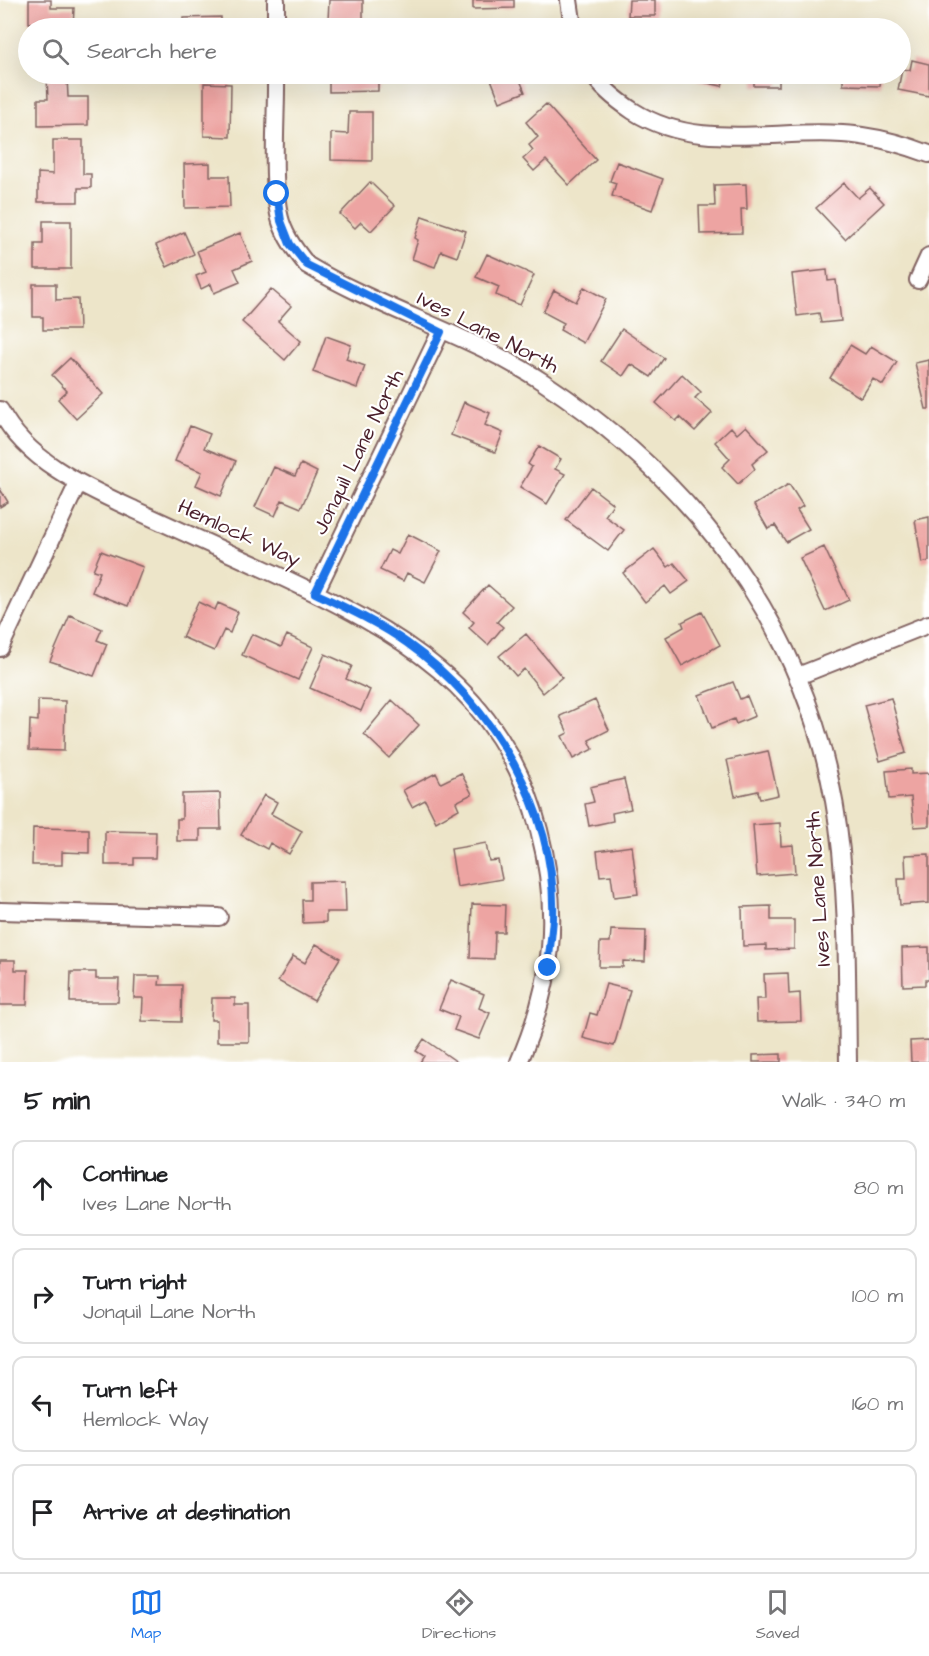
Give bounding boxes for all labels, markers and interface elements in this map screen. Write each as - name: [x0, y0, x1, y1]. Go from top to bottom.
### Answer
- search box: [18, 18, 911, 84]
- icon: search: [39, 35, 72, 68]
- text: Search here: [87, 36, 217, 67]
- route start: [263, 180, 289, 206]
- street label: Ives Lane North: [412, 284, 564, 380]
- street label: Jonquil Lane North: [305, 364, 411, 540]
- street label: Hemlock Way: [172, 492, 305, 576]
- street label: Ives Lane North: [798, 810, 838, 967]
- route end: [534, 954, 560, 980]
- text: 5 min: [24, 1083, 90, 1119]
- text: Walk · 340 m: [782, 1087, 905, 1115]
- text: Continue: [83, 1159, 168, 1190]
- icon: ahead: [26, 1172, 59, 1205]
- text: 80 m: [854, 1174, 903, 1202]
- text: Ives Lane North: [83, 1190, 231, 1218]
- text: Turn right: [83, 1267, 186, 1298]
- icon: right: [26, 1280, 59, 1313]
- text: 100 m: [852, 1282, 903, 1310]
- text: Jonquil Lane North: [83, 1298, 255, 1326]
- text: Turn left: [83, 1375, 177, 1406]
- icon: left: [26, 1388, 59, 1421]
- text: 160 m: [852, 1390, 903, 1418]
- text: Hemlock Way: [83, 1406, 209, 1434]
- icon: arrive: [26, 1496, 59, 1529]
- text: Arrive at destination: [83, 1497, 290, 1528]
- tab: Map: [130, 1586, 163, 1644]
- tab: Directions: [422, 1586, 496, 1644]
- tab: Saved: [756, 1586, 799, 1644]

